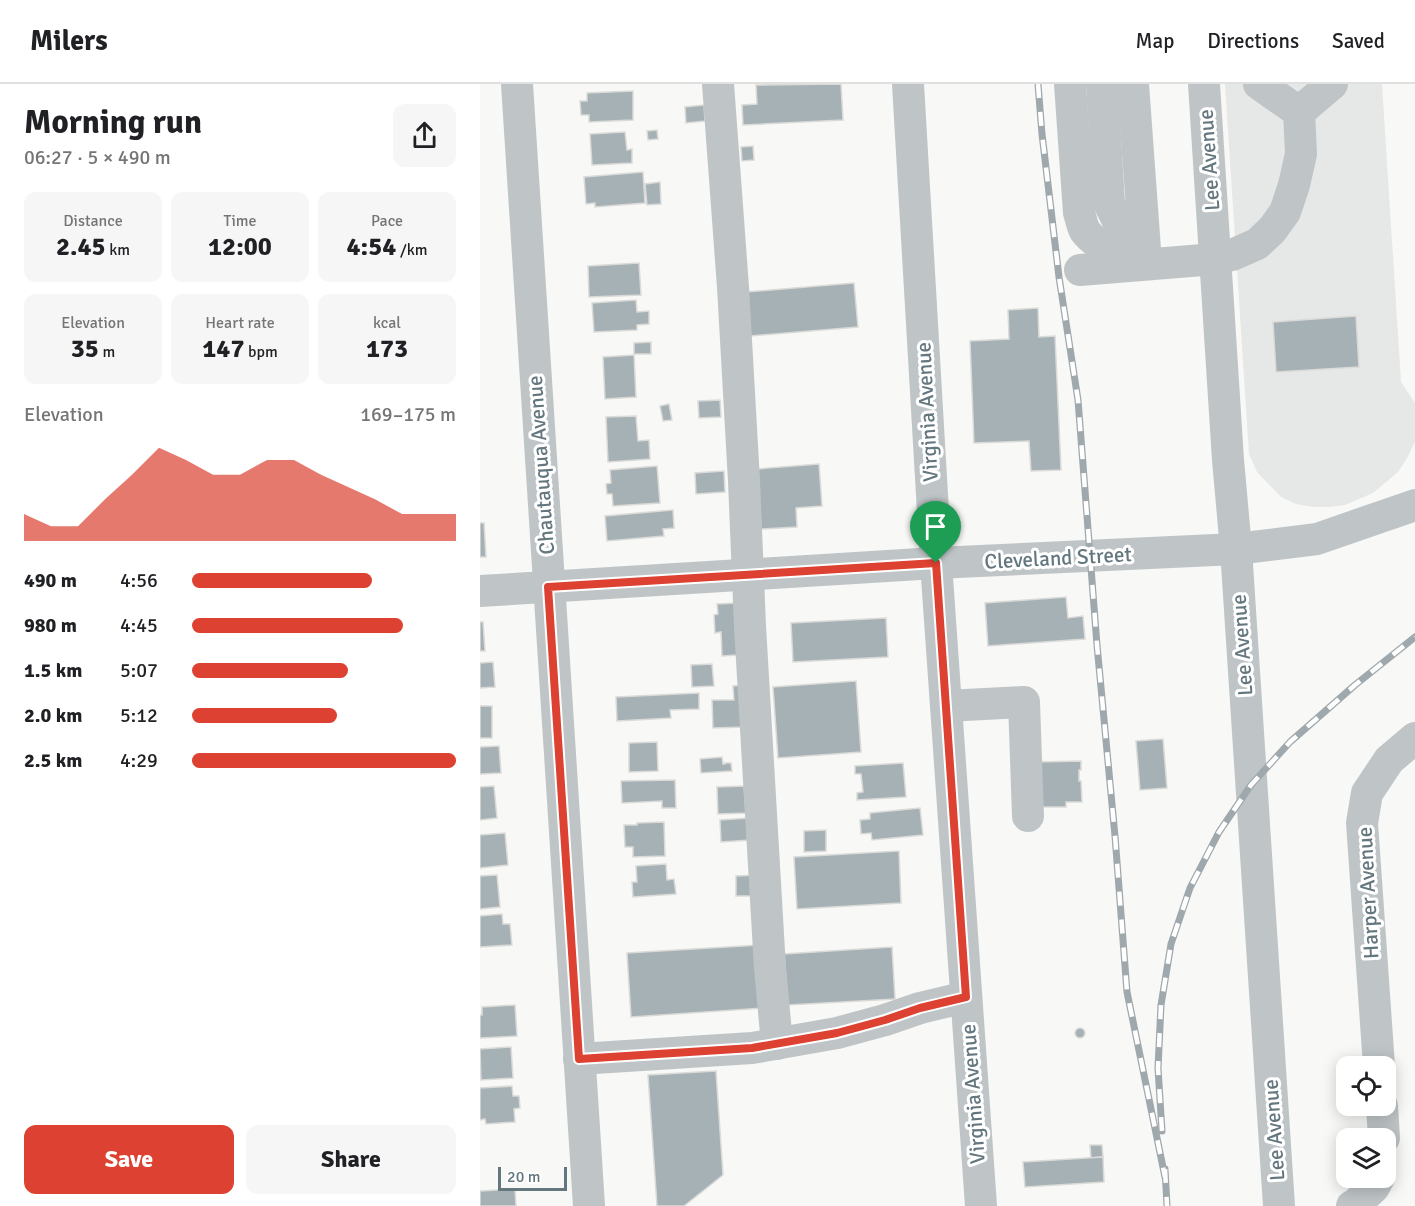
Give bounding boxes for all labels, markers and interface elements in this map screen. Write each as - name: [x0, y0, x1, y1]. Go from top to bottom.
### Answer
- text: Milers: [30, 24, 108, 58]
- text: Map: [1136, 28, 1174, 54]
- text: Directions: [1207, 28, 1299, 54]
- text: Saved: [1332, 28, 1385, 54]
- text: Morning run: [24, 102, 202, 143]
- button: share: [393, 104, 456, 167]
- street label: Lee Avenue: [1192, 108, 1226, 212]
- text: 06:27 · 5 × 490 m: [24, 145, 171, 170]
- text: Distance: [63, 211, 123, 231]
- text: Time: [224, 211, 256, 231]
- text: Pace: [371, 211, 403, 231]
- text: 2.45: [56, 231, 106, 263]
- text: 12:00: [208, 231, 272, 263]
- text: 4:54: [347, 231, 396, 263]
- text: km: [106, 240, 130, 260]
- text: /km: [396, 240, 427, 260]
- text: Elevation: [61, 313, 125, 333]
- text: Heart rate: [205, 313, 275, 333]
- text: kcal: [373, 313, 401, 333]
- text: 35: [71, 333, 99, 365]
- text: 147: [202, 333, 244, 365]
- text: 173: [366, 333, 408, 365]
- street label: Virginia Avenue: [910, 341, 944, 483]
- text: m: [99, 342, 115, 362]
- text: bpm: [244, 342, 278, 362]
- street label: Chautauqua Avenue: [522, 375, 560, 555]
- text: Elevation: [24, 402, 104, 427]
- text: 169–175 m: [360, 402, 456, 427]
- pin: [910, 501, 961, 563]
- icon: arrive: [919, 510, 952, 543]
- street label: Cleveland Street: [984, 541, 1132, 575]
- text: 490 m: [24, 568, 77, 593]
- text: 4:56: [120, 568, 158, 593]
- street label: Lee Avenue: [1225, 593, 1259, 697]
- text: 980 m: [24, 613, 77, 638]
- text: 4:45: [120, 613, 158, 638]
- text: 1.5 km: [24, 658, 82, 683]
- text: 5:07: [120, 658, 158, 683]
- text: 2.0 km: [24, 703, 82, 728]
- text: 5:12: [120, 703, 158, 728]
- text: 2.5 km: [24, 748, 82, 773]
- text: 4:29: [120, 748, 158, 773]
- street label: Harper Avenue: [1352, 826, 1384, 960]
- street label: Virginia Avenue: [955, 1023, 991, 1165]
- map controls: [1336, 1056, 1396, 1188]
- button: locate: [1336, 1056, 1396, 1116]
- street label: Lee Avenue: [1257, 1078, 1291, 1182]
- button: Save: [24, 1125, 234, 1194]
- button: Share: [246, 1125, 456, 1194]
- button: layers: [1336, 1128, 1396, 1188]
- scale bar: [498, 1164, 567, 1192]
- text: 20 m: [507, 1167, 541, 1187]

